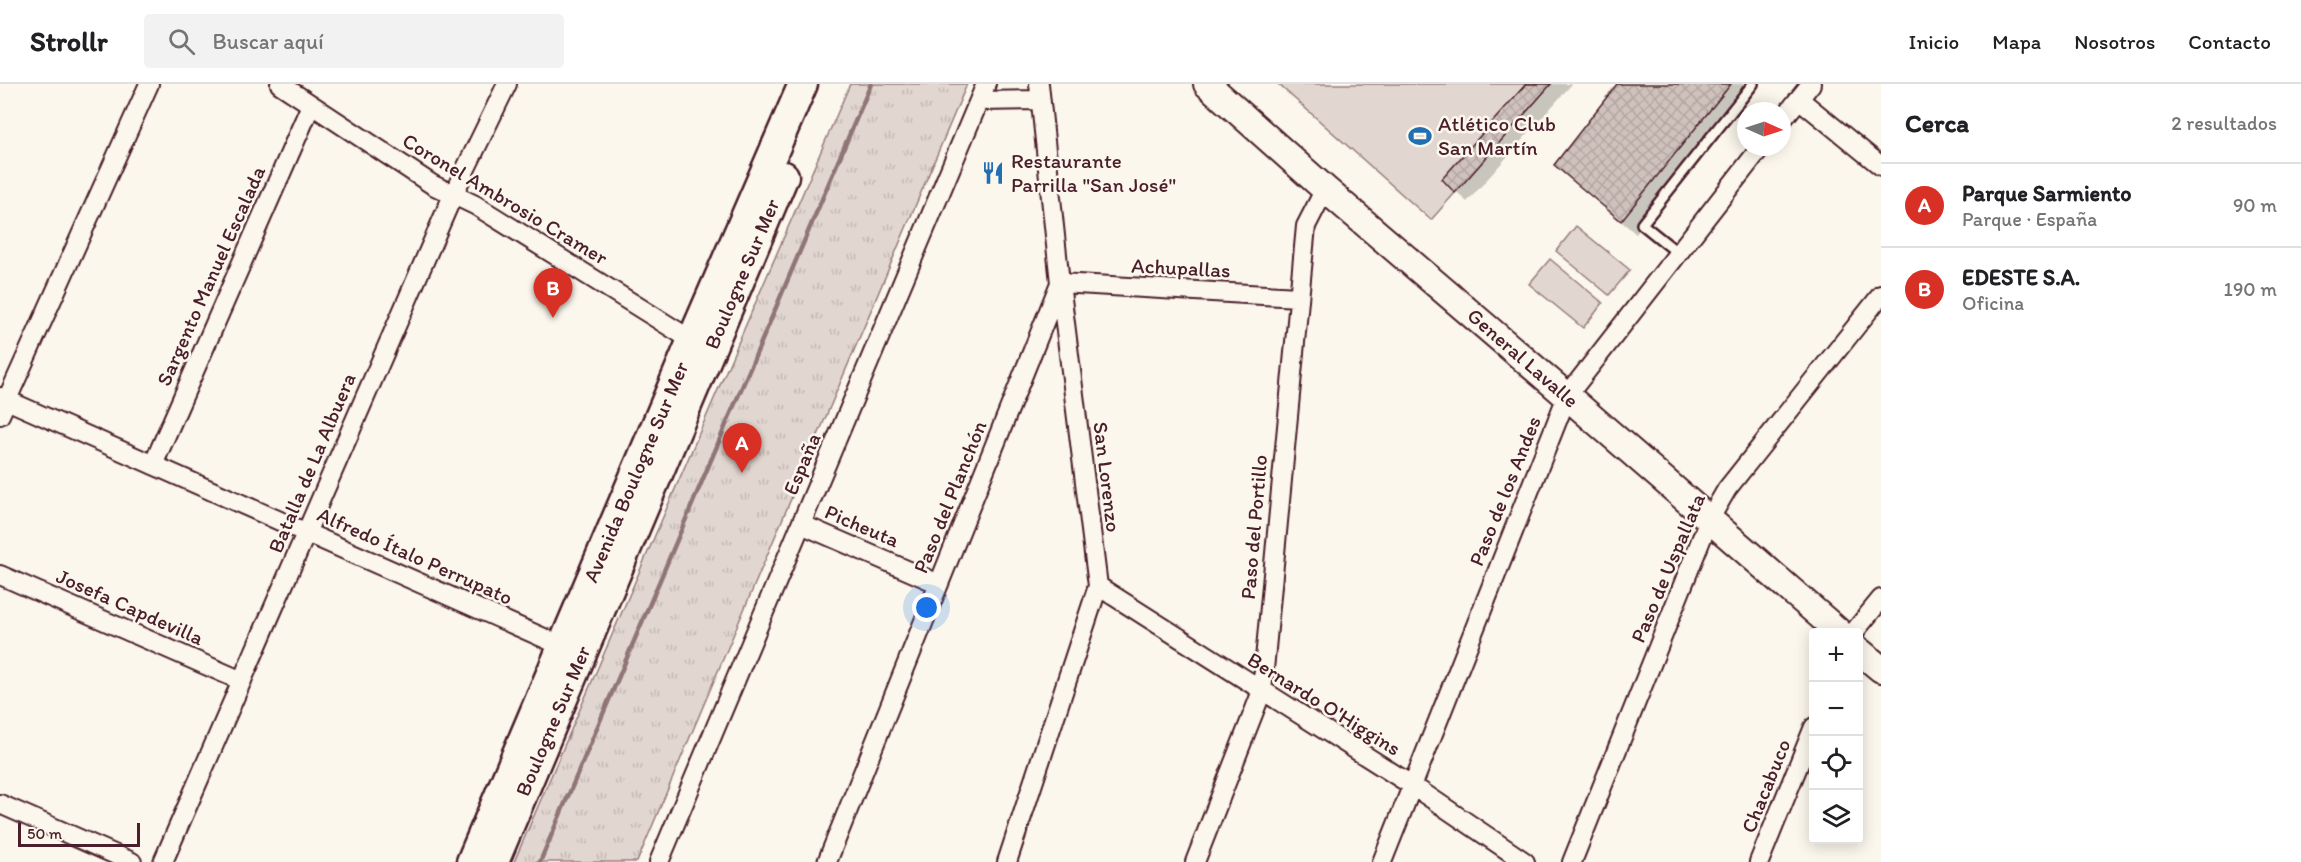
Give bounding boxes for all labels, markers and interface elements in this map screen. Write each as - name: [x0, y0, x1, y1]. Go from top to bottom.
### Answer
- search box: [144, 14, 564, 68]
- text: Strollr: [30, 24, 108, 58]
- icon: search: [165, 25, 198, 58]
- text: Buscar aquí: [213, 28, 324, 55]
- text: Inicio: [1909, 29, 1959, 54]
- text: Mapa: [1992, 29, 2041, 54]
- text: Nosotros: [2074, 29, 2155, 54]
- text: Contacto: [2188, 29, 2271, 54]
- north arrow: [1737, 102, 1791, 156]
- text: Cerca: [1905, 107, 1969, 139]
- place label: Atlético Club San Martín: [1438, 111, 1556, 160]
- text: 2 resultados: [2171, 111, 2277, 135]
- sports icon: Atlético Club San Martín: [1407, 123, 1433, 149]
- street label: Coronel Ambrosio Cramer: [398, 127, 613, 270]
- place label: Restaurante Parrilla "San José": [1011, 148, 1176, 197]
- restaurant icon: Restaurante Parrilla "San José": [980, 160, 1006, 186]
- street label: Sargento Manuel Escalada: [151, 162, 270, 390]
- text: Parque Sarmiento: [1962, 180, 2131, 207]
- text: A: [1918, 193, 1931, 217]
- text: 90 m: [2233, 193, 2277, 217]
- street label: Boulogne Sur Mer: [699, 195, 785, 353]
- text: Parque · España: [1962, 207, 2097, 231]
- street label: Achupallas: [1131, 252, 1231, 283]
- text: EDESTE S.A.: [1962, 264, 2080, 291]
- pin: B: [534, 268, 572, 318]
- text: B: [1918, 277, 1931, 301]
- text: 190 m: [2224, 277, 2277, 301]
- text: Oficina: [1962, 291, 2024, 315]
- street label: General Lavalle: [1463, 302, 1584, 413]
- street label: Avenida Boulogne Sur Mer: [578, 358, 693, 586]
- street label: Batalla de La Albuera: [262, 369, 361, 556]
- street label: Paso de los Andes: [1463, 412, 1546, 569]
- street label: Paso del Planchón: [908, 417, 992, 577]
- street label: San Lorenzo: [1088, 420, 1127, 533]
- pin: A: [722, 424, 762, 473]
- street label: España: [777, 429, 826, 498]
- street label: Paso del Portillo: [1235, 454, 1272, 600]
- street label: Paso de Uspallata: [1625, 489, 1710, 646]
- street label: Picheuta: [821, 499, 903, 552]
- street label: Alfredo Ítalo Perrupato: [314, 501, 517, 610]
- street label: Josefa Capdevilla: [53, 563, 208, 650]
- your location: [912, 593, 941, 622]
- map controls: [1809, 628, 1863, 844]
- button: +: [1809, 628, 1863, 682]
- street label: Boulogne Sur Mer: [510, 642, 596, 800]
- street label: Bernardo O'Higgins: [1243, 646, 1405, 761]
- button: −: [1809, 682, 1863, 736]
- street label: Chacabuco: [1735, 735, 1796, 836]
- button: locate: [1809, 736, 1863, 790]
- button: layers: [1809, 790, 1863, 844]
- scale bar: [18, 820, 140, 848]
- text: 50 m: [27, 824, 62, 843]

